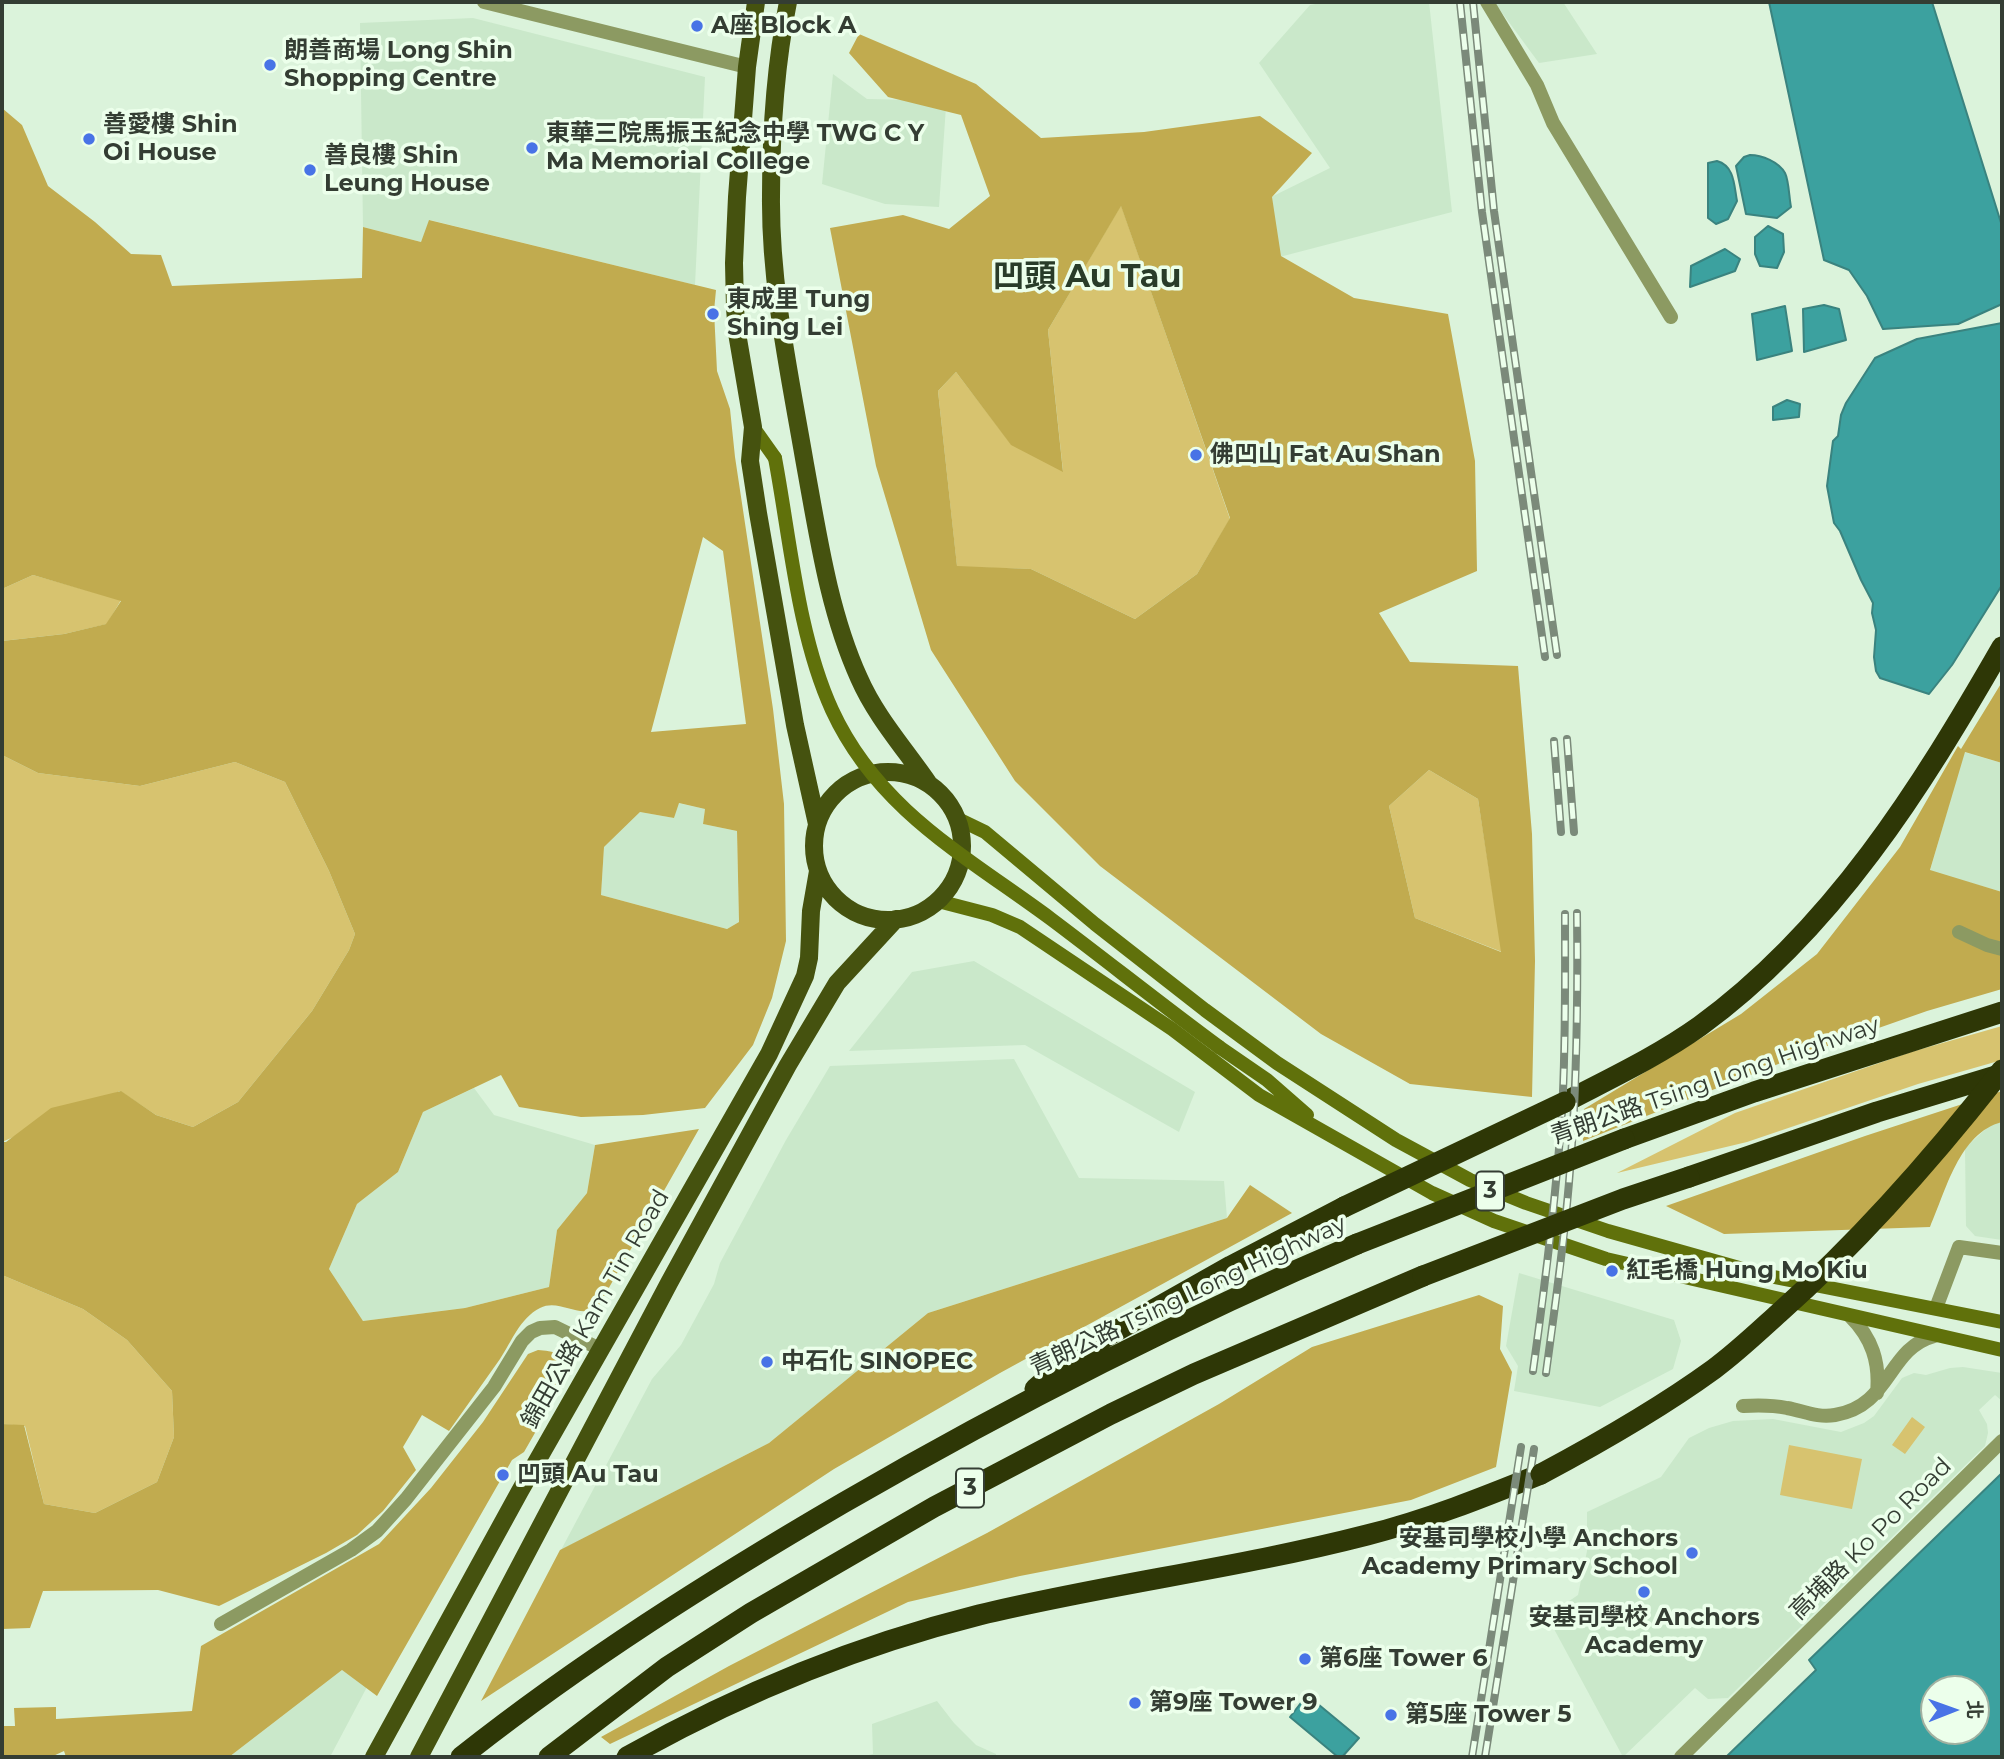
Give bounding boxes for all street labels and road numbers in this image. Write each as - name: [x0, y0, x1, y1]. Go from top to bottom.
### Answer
- street label: 青朗公路 Tsing Long Highway: [1547, 1011, 1883, 1151]
- road number: 3: [1476, 1172, 1504, 1210]
- street label: 錦田公路 Kam Tin Road: [516, 1185, 676, 1433]
- street label: 青朗公路 Tsing Long Highway: [1025, 1210, 1351, 1382]
- street label: 高埔路 Ko Po Road: [1784, 1452, 1958, 1626]
- road number: 3: [956, 1469, 984, 1508]

